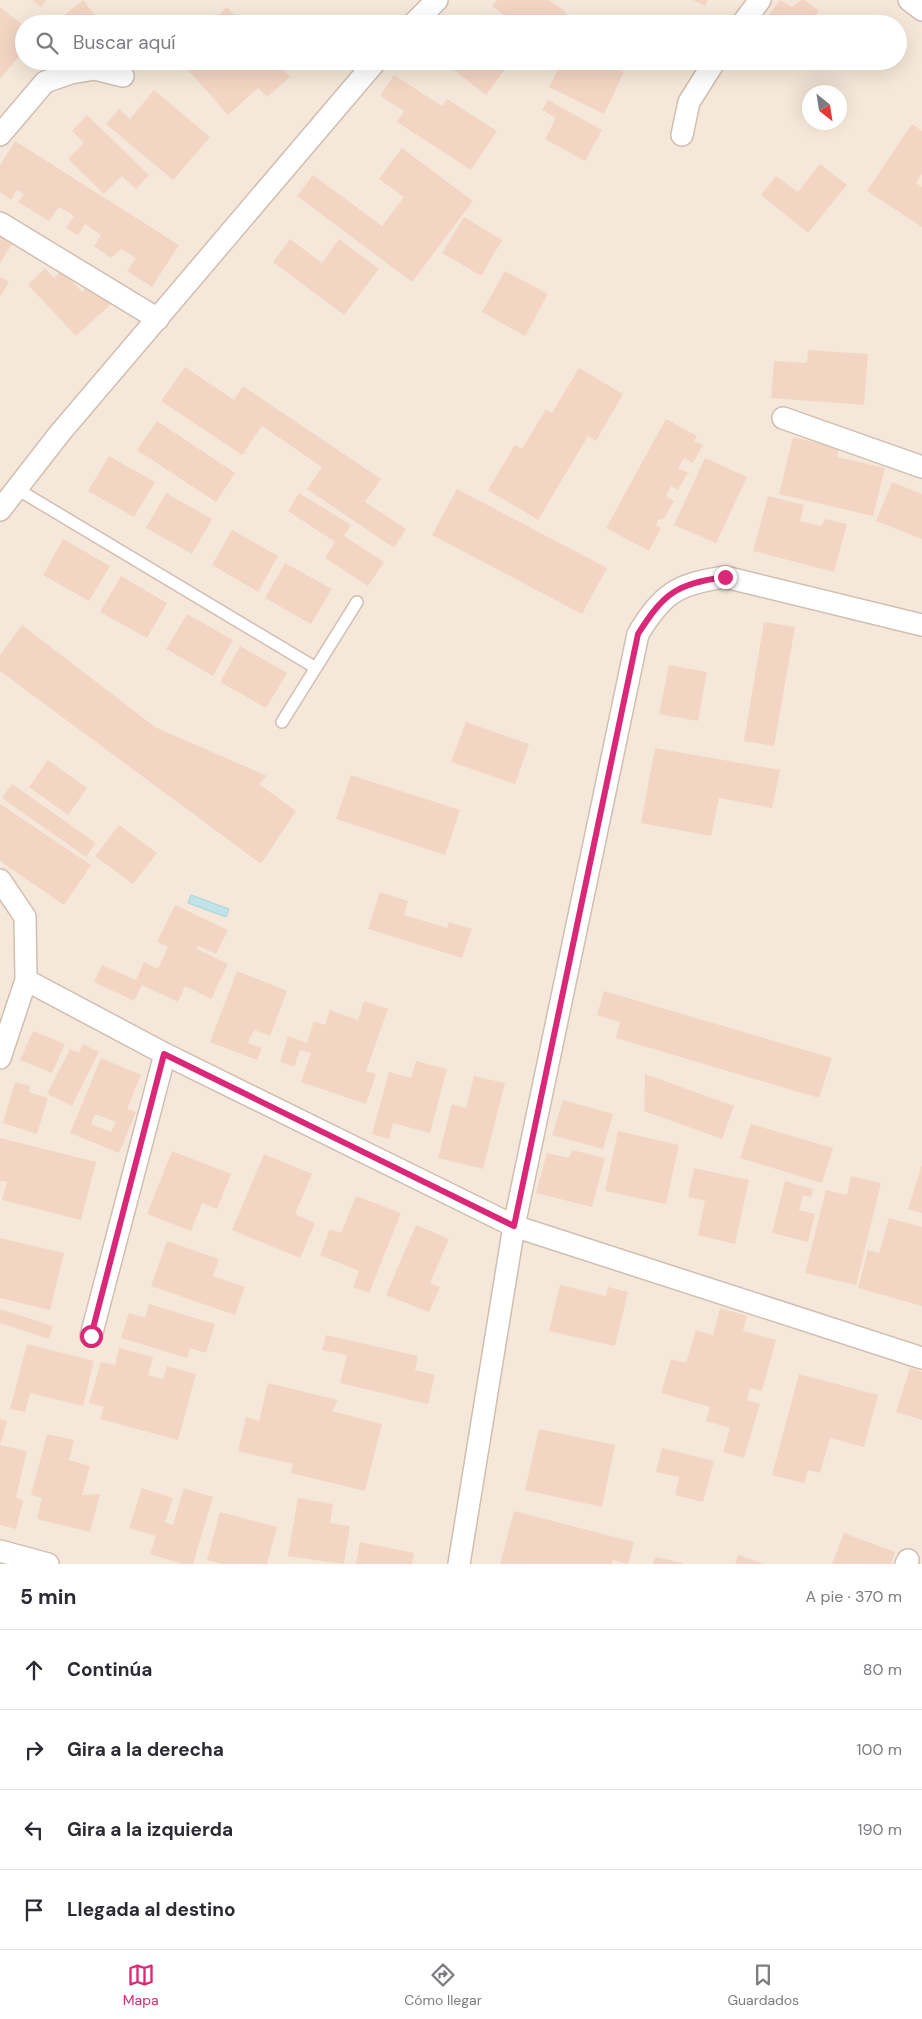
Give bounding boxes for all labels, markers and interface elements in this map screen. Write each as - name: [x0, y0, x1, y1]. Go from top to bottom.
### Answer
- search box: [15, 15, 907, 70]
- icon: search: [33, 29, 61, 57]
- text: Buscar aquí: [73, 30, 176, 55]
- north arrow: [802, 85, 847, 130]
- route end: [714, 566, 737, 589]
- route start: [80, 1325, 103, 1348]
- text: 5 min: [20, 1583, 76, 1611]
- text: A pie · 370 m: [806, 1586, 902, 1607]
- icon: ahead: [20, 1656, 48, 1684]
- text: Continúa: [67, 1657, 152, 1682]
- text: 80 m: [863, 1659, 902, 1680]
- icon: right: [20, 1736, 48, 1764]
- text: Gira a la derecha: [67, 1737, 224, 1762]
- text: 100 m: [857, 1739, 902, 1760]
- icon: left: [20, 1816, 48, 1844]
- text: Gira a la izquierda: [67, 1817, 233, 1842]
- text: 190 m: [858, 1819, 902, 1840]
- icon: arrive: [20, 1896, 48, 1924]
- text: Llegada al destino: [67, 1897, 236, 1922]
- tab: Mapa: [123, 1961, 159, 2009]
- tab: Cómo llegar: [404, 1961, 482, 2009]
- tab: Guardados: [727, 1961, 799, 2009]

